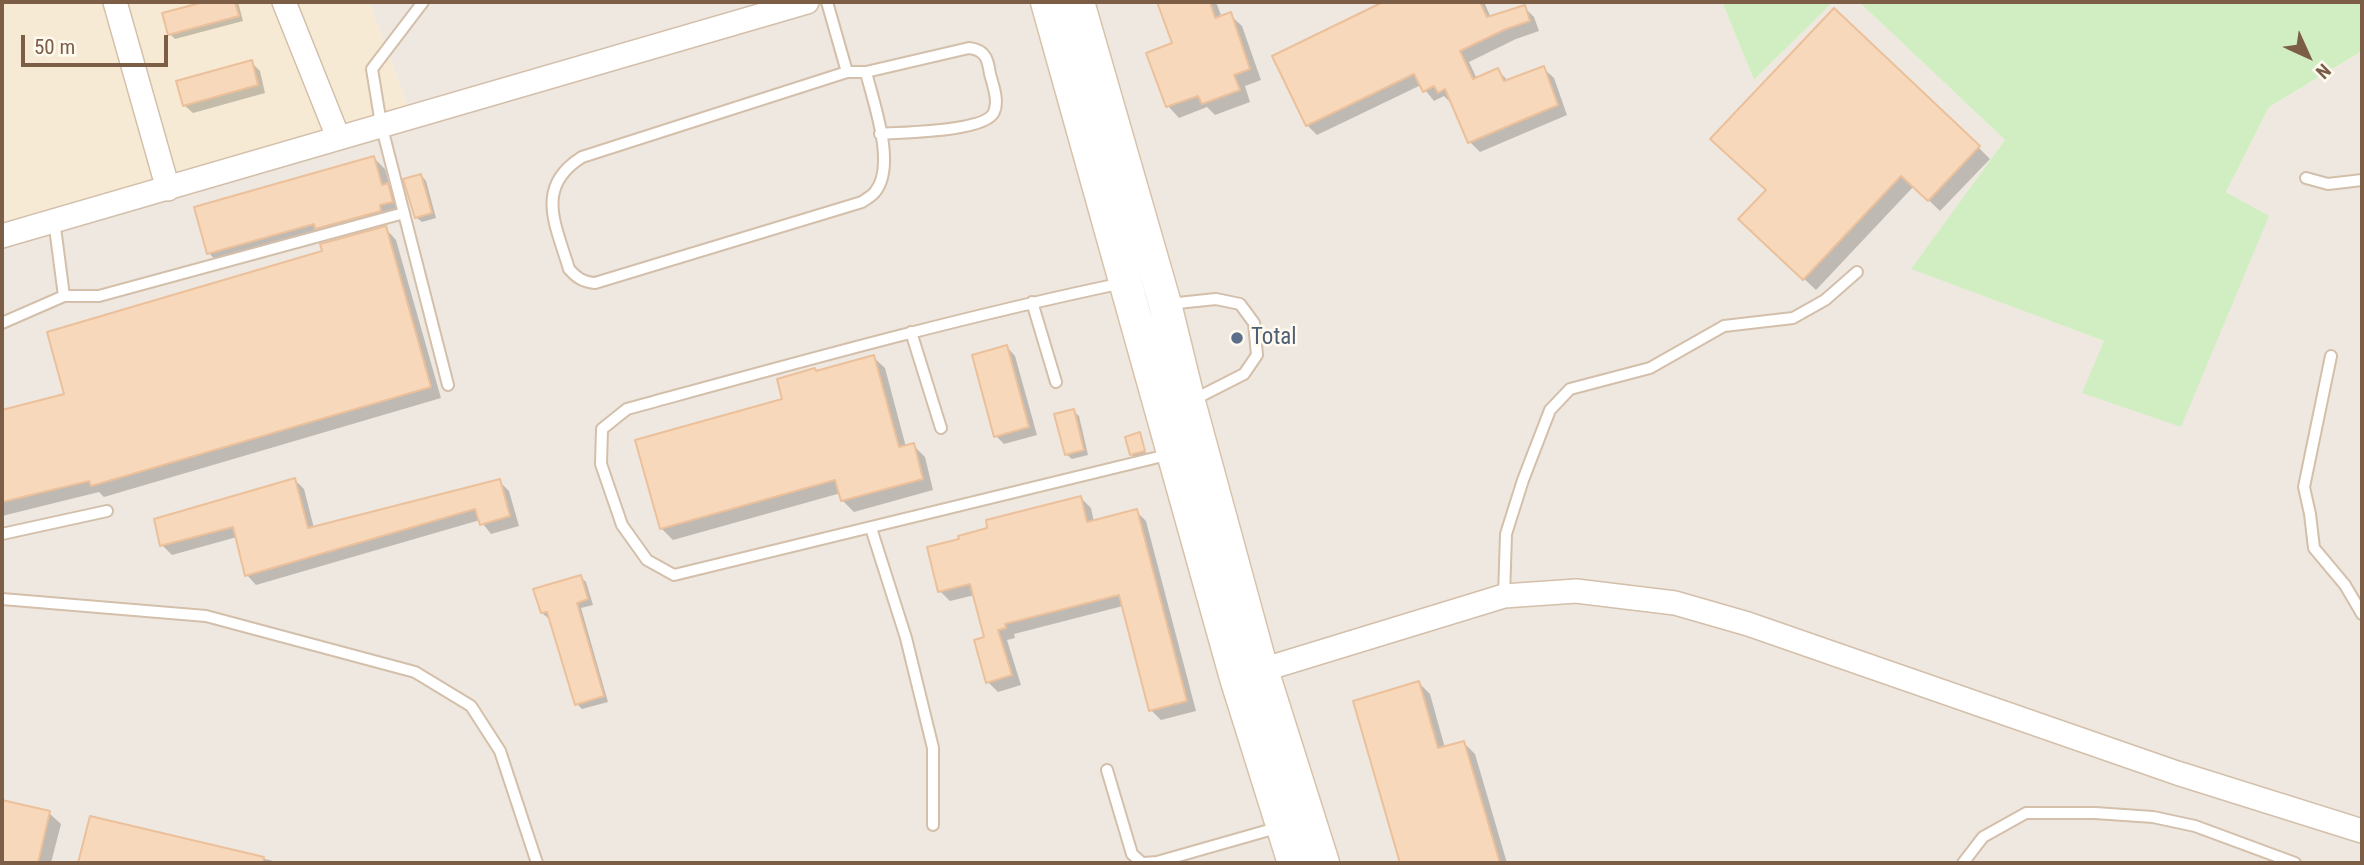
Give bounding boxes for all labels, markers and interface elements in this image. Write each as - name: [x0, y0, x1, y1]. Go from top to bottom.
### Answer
- scale bar: [24, 21, 172, 65]
- north arrow: [2273, 21, 2343, 91]
- text: 50 m: [34, 35, 75, 59]
- text: N: [2311, 59, 2335, 83]
- place label: Total: [1251, 324, 1297, 352]
- marker: Total: [1229, 330, 1245, 346]

